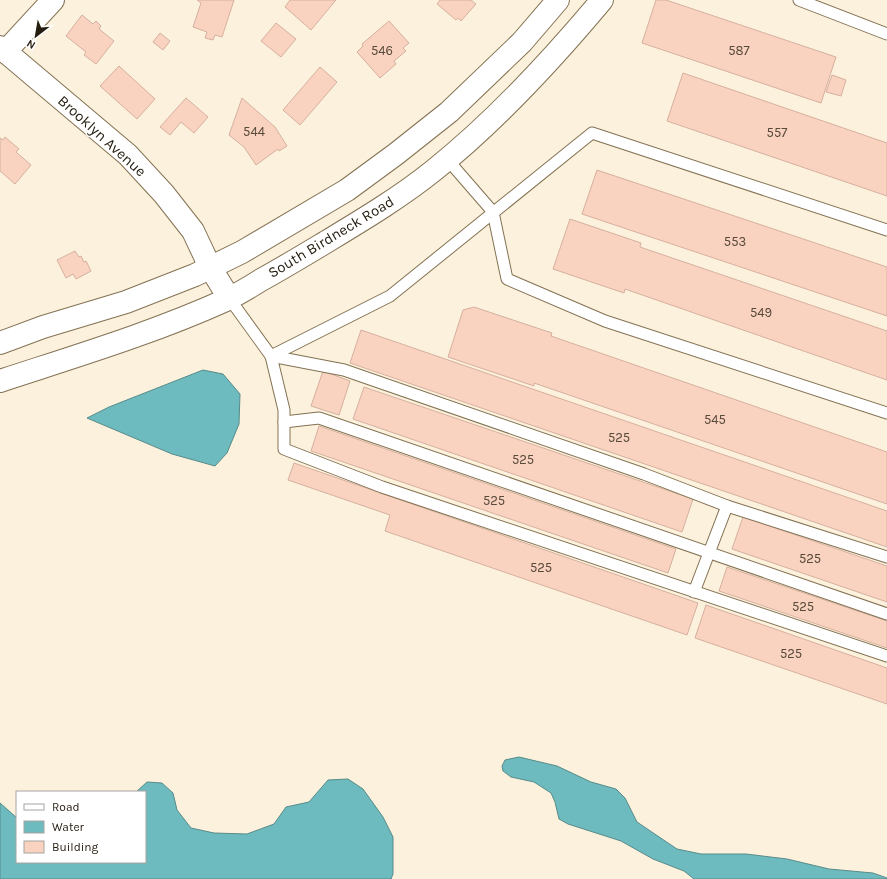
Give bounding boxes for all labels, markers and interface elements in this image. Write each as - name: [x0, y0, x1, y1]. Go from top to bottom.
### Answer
- north arrow: [16, 16, 56, 56]
- text: N: [24, 37, 38, 52]
- house number: 546: [371, 43, 393, 58]
- house number: 587: [728, 43, 750, 58]
- street label: Brooklyn Avenue: [54, 92, 150, 180]
- house number: 544: [243, 124, 265, 139]
- house number: 557: [767, 125, 787, 140]
- street label: South Birdneck Road: [265, 192, 397, 282]
- house number: 553: [724, 234, 746, 249]
- house number: 549: [750, 305, 772, 320]
- house number: 545: [704, 412, 726, 427]
- house number: 525: [608, 430, 630, 445]
- house number: 525: [512, 452, 534, 467]
- house number: 525: [483, 493, 505, 508]
- house number: 525: [799, 551, 821, 566]
- house number: 525: [530, 560, 552, 575]
- house number: 525: [792, 599, 814, 614]
- house number: 525: [780, 646, 802, 661]
- legend: [16, 791, 146, 863]
- text: Road: [52, 800, 80, 814]
- text: Water: [52, 820, 85, 834]
- text: Building: [52, 840, 99, 854]

